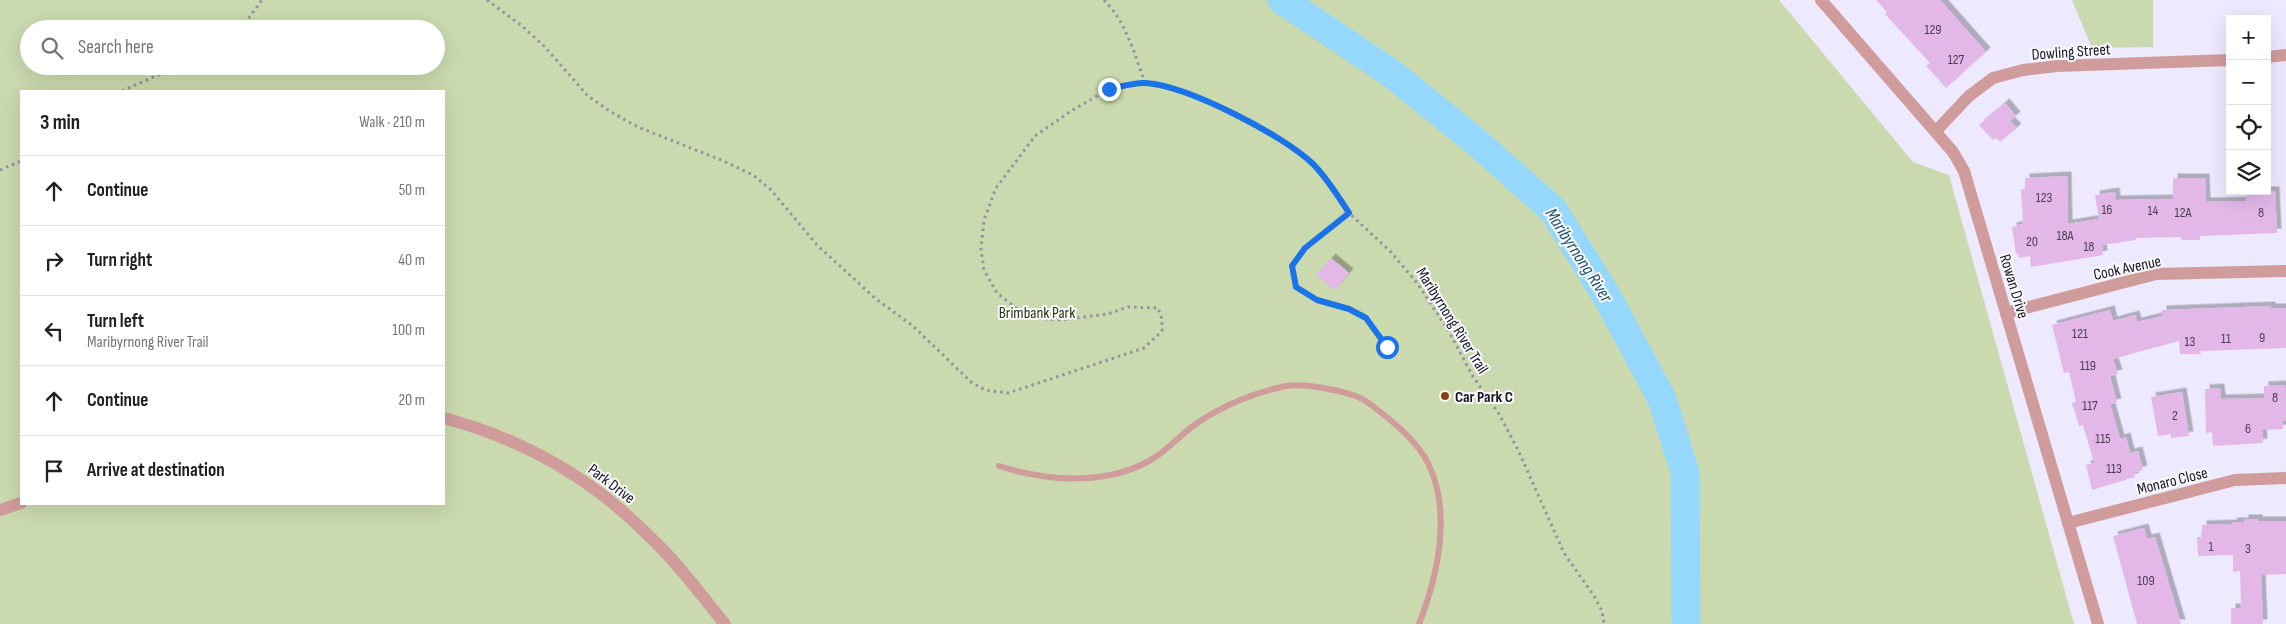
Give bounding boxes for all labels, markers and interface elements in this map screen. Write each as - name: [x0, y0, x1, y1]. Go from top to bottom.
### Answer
- map controls: [2226, 15, 2271, 195]
- button: +: [2226, 15, 2271, 60]
- search box: [20, 20, 445, 75]
- house number: 129: [1924, 21, 1942, 38]
- icon: search: [38, 34, 66, 62]
- text: Search here: [78, 36, 154, 59]
- street label: Dowling Street: [2031, 40, 2111, 65]
- house number: 127: [1948, 51, 1965, 68]
- button: −: [2226, 60, 2271, 105]
- route end: [1098, 78, 1121, 101]
- button: locate: [2226, 105, 2271, 150]
- text: 3 min: [40, 110, 80, 135]
- text: Walk · 210 m: [359, 113, 425, 132]
- button: layers: [2226, 150, 2271, 195]
- icon: ahead: [40, 177, 68, 205]
- text: Continue: [87, 179, 148, 202]
- text: 50 m: [399, 181, 425, 200]
- house number: 123: [2036, 189, 2052, 206]
- house number: 16: [2101, 201, 2113, 218]
- house number: 14: [2148, 202, 2159, 219]
- water label: Maribyrnong River: [1540, 204, 1617, 307]
- house number: 12A: [2175, 204, 2192, 221]
- house number: 8: [2258, 204, 2264, 221]
- house number: 18A: [2056, 227, 2075, 244]
- house number: 20: [2026, 233, 2038, 250]
- house number: 18: [2083, 238, 2095, 255]
- icon: right: [40, 247, 68, 275]
- text: Turn right: [87, 249, 152, 272]
- text: 40 m: [398, 251, 425, 270]
- street label: Rowan Drive: [1995, 252, 2032, 321]
- street label: Cook Avenue: [2092, 252, 2163, 285]
- street label: Maribyrnong River Trail: [1411, 264, 1492, 377]
- park label: Brimbank Park: [999, 304, 1075, 323]
- text: Turn left: [87, 310, 144, 333]
- icon: left: [40, 317, 68, 345]
- text: 100 m: [392, 321, 425, 340]
- house number: 121: [2072, 325, 2088, 342]
- house number: 9: [2259, 329, 2265, 346]
- house number: 11: [2221, 330, 2231, 347]
- text: Maribyrnong River Trail: [87, 333, 209, 352]
- house number: 13: [2185, 333, 2196, 350]
- route start: [1376, 336, 1399, 359]
- house number: 119: [2080, 357, 2096, 374]
- icon: ahead: [40, 387, 68, 415]
- place label: Car Park C: [1455, 388, 1513, 407]
- text: Continue: [87, 389, 148, 412]
- house number: 8: [2272, 389, 2278, 406]
- marker: Car Park C: [1439, 390, 1451, 402]
- text: 20 m: [398, 391, 425, 410]
- house number: 117: [2082, 397, 2098, 414]
- house number: 2: [2172, 407, 2178, 424]
- house number: 6: [2245, 420, 2251, 437]
- house number: 115: [2095, 430, 2111, 447]
- icon: arrive: [40, 457, 68, 485]
- text: Arrive at destination: [87, 459, 225, 482]
- street label: Park Drive: [584, 460, 638, 508]
- house number: 113: [2106, 460, 2122, 477]
- street label: Monaro Close: [2135, 464, 2210, 499]
- house number: 1: [2209, 538, 2214, 555]
- house number: 3: [2245, 540, 2251, 557]
- house number: 109: [2137, 572, 2155, 589]

